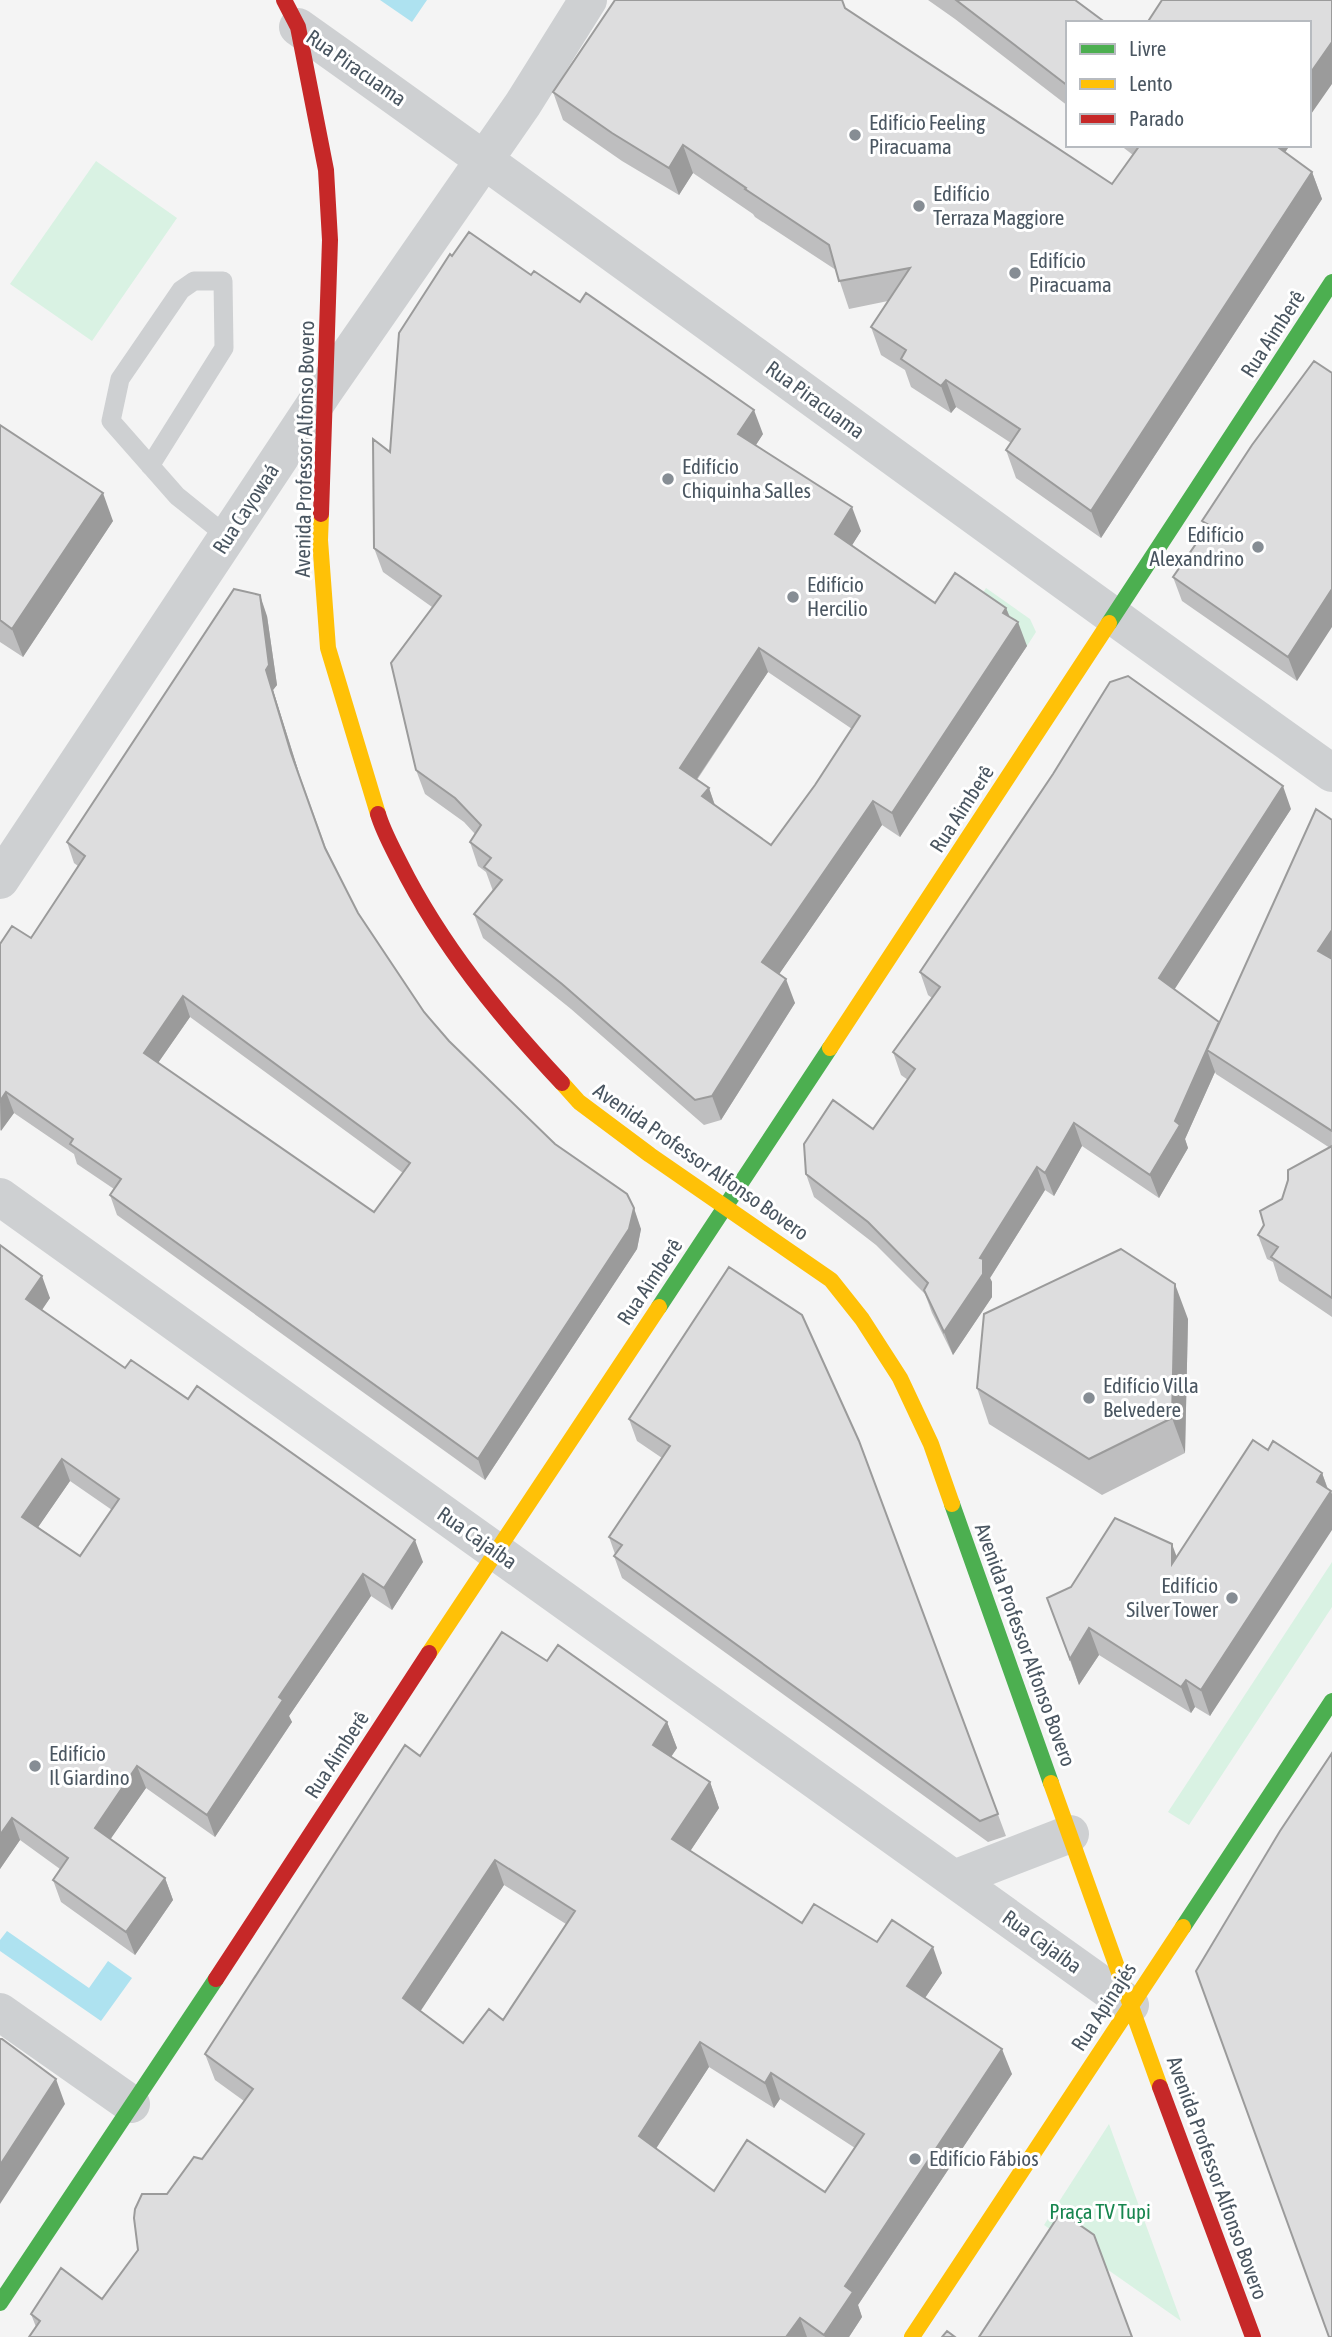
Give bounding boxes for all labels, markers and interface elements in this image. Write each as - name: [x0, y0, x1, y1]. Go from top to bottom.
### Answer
- legend: [1066, 21, 1311, 147]
- street label: Rua Piracuama: [302, 24, 411, 110]
- text: Livre: [1129, 36, 1166, 60]
- text: Lento: [1129, 71, 1173, 95]
- text: Parado: [1129, 106, 1184, 130]
- place label: Edifício Feeling Piracuama: [869, 110, 985, 158]
- marker: Edifício Feeling Piracuama: [847, 127, 863, 143]
- place label: Edifício Terraza Maggiore: [933, 181, 1064, 229]
- marker: Edifício Terraza Maggiore: [911, 198, 927, 214]
- place label: Edifício Piracuama: [1029, 248, 1112, 296]
- marker: Edifício Piracuama: [1007, 265, 1023, 281]
- street label: Rua Aimberê: [1235, 286, 1309, 381]
- street label: Avenida Professor Alfonso Bovero: [290, 320, 318, 578]
- street label: Rua Piracuama: [762, 355, 870, 443]
- place label: Edifício Chiquinha Salles: [682, 454, 811, 502]
- street label: Rua Cayowaá: [207, 459, 283, 558]
- marker: Edifício Chiquinha Salles: [660, 471, 676, 487]
- place label: Edifício Alexandrino: [1150, 522, 1244, 570]
- marker: Edifício Alexandrino: [1250, 539, 1266, 555]
- place label: Edifício Hercilio: [807, 572, 868, 620]
- marker: Edifício Hercilio: [785, 589, 801, 605]
- street label: Rua Aimberê: [924, 761, 998, 856]
- street label: Avenida Professor Alfonso Bovero: [589, 1078, 814, 1245]
- street label: Rua Aimberê: [612, 1234, 687, 1329]
- place label: Edifício Villa Belvedere: [1103, 1373, 1199, 1421]
- marker: Edifício Villa Belvedere: [1081, 1390, 1097, 1406]
- street label: Rua Cajaíba: [433, 1501, 522, 1573]
- street label: Avenida Professor Alfonso Bovero: [971, 1520, 1081, 1769]
- place label: Edifício Silver Tower: [1126, 1573, 1219, 1621]
- marker: Edifício Silver Tower: [1224, 1590, 1240, 1606]
- street label: Rua Aimberê: [299, 1707, 373, 1802]
- place label: Edifício Il Giardino: [49, 1741, 130, 1789]
- marker: Edifício Il Giardino: [27, 1758, 43, 1774]
- street label: Rua Cajaíba: [998, 1905, 1087, 1978]
- street label: Rua Apinajés: [1066, 1958, 1140, 2055]
- street label: Avenida Professor Alfonso Bovero: [1163, 2053, 1273, 2302]
- place label: Edifício Fábios: [929, 2146, 1039, 2170]
- marker: Edifício Fábios: [907, 2151, 923, 2167]
- park label: Praça TV Tupi: [1049, 2199, 1151, 2223]

